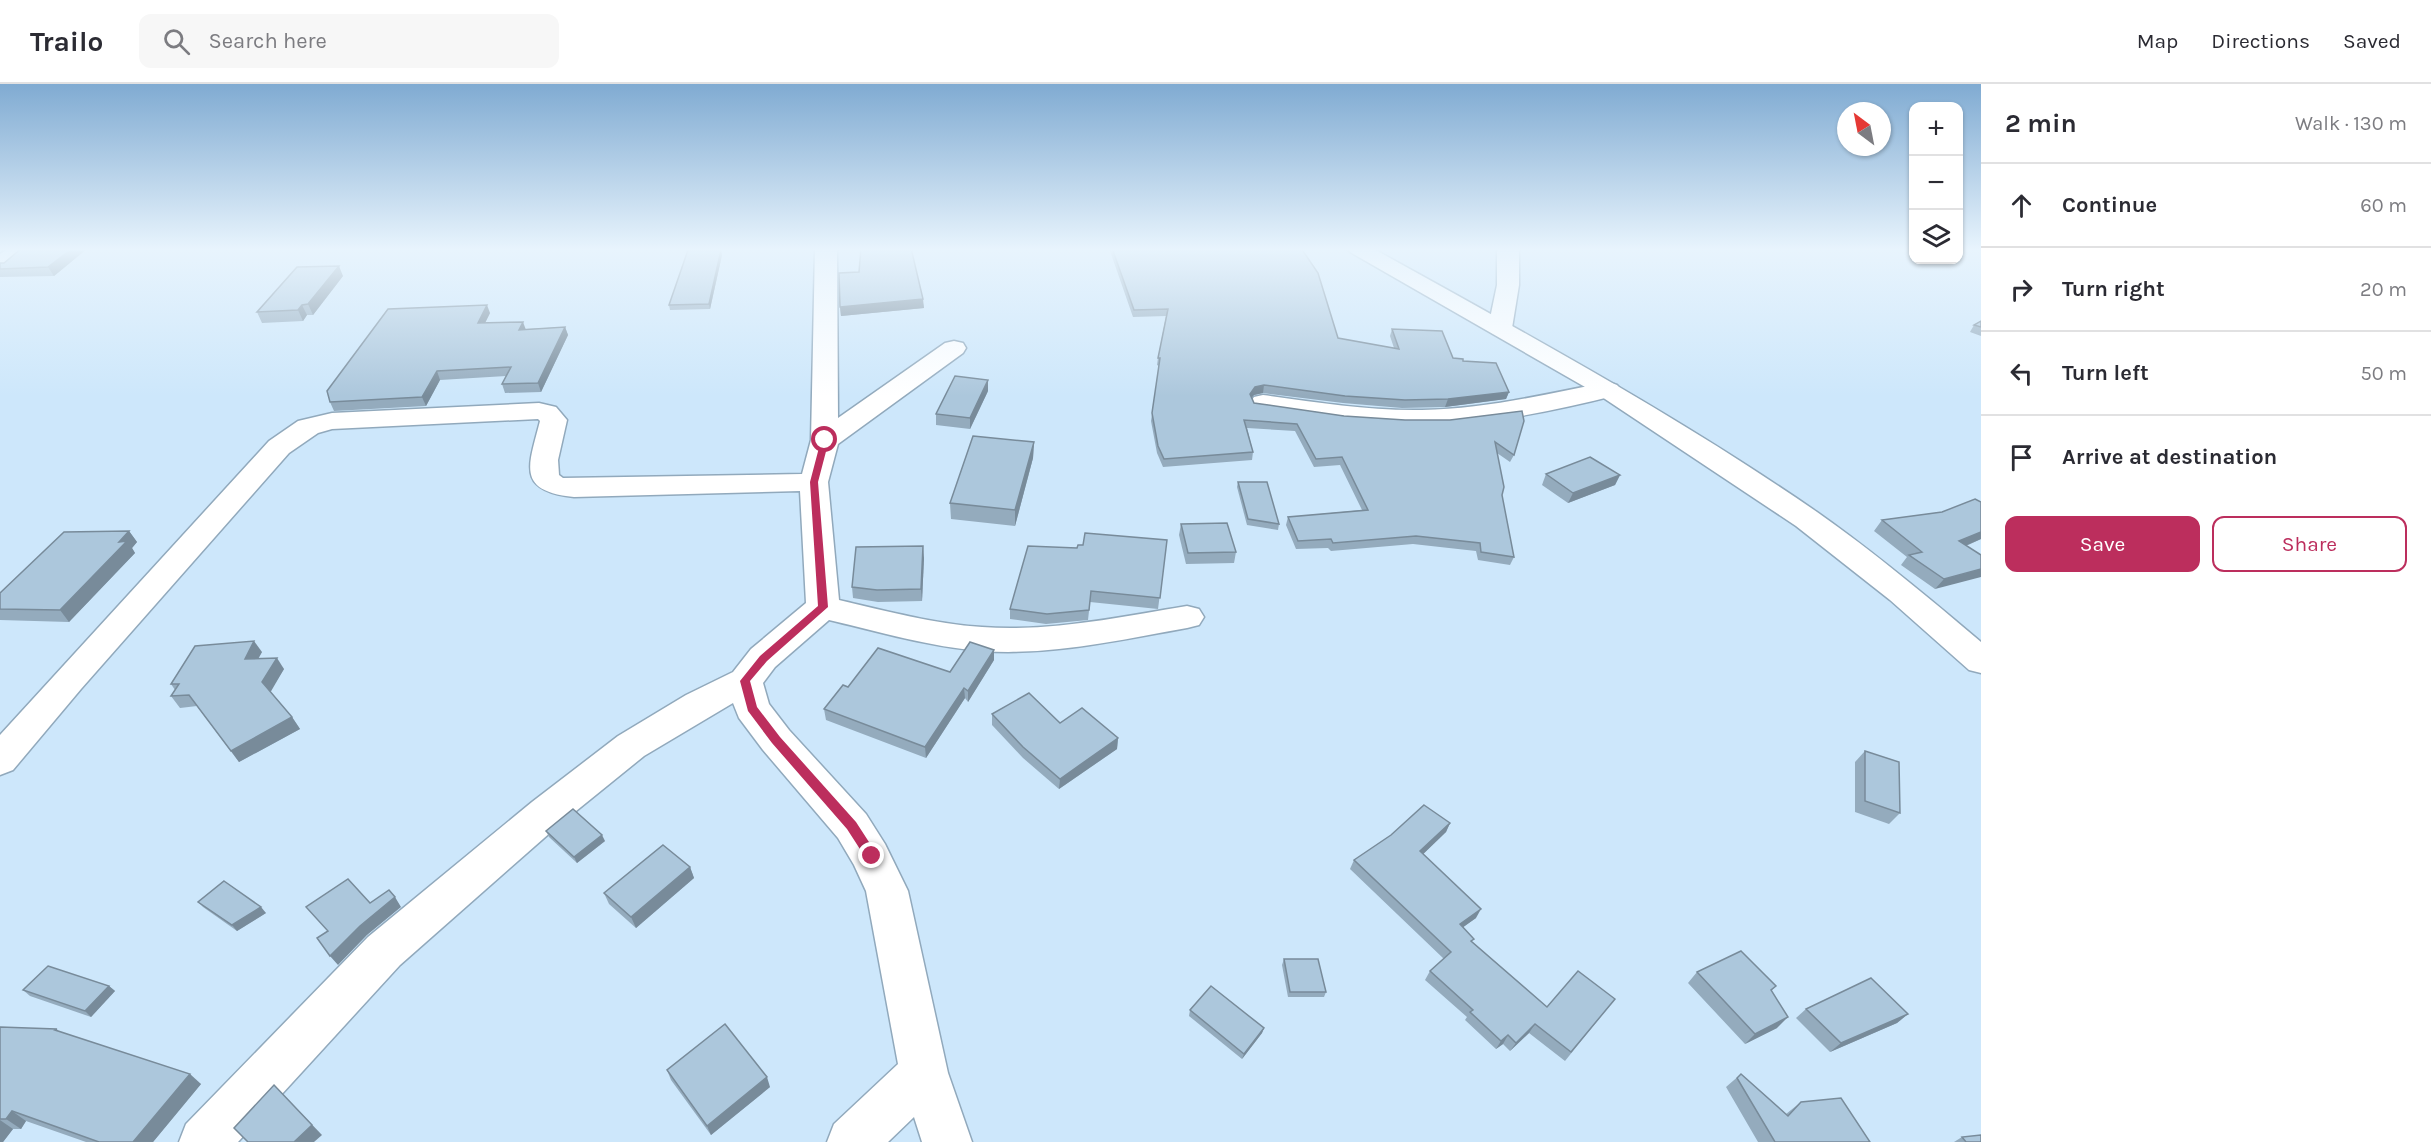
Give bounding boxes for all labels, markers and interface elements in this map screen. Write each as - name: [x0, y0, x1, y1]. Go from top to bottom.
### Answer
- search box: [139, 14, 559, 68]
- text: Trailo: [30, 25, 103, 58]
- icon: search: [160, 25, 193, 58]
- text: Search here: [208, 28, 327, 54]
- text: Map: [2137, 29, 2178, 53]
- text: Directions: [2211, 29, 2310, 53]
- text: Saved: [2343, 29, 2401, 53]
- north arrow: [1837, 102, 1891, 156]
- map controls: [1909, 102, 1963, 264]
- button: +: [1909, 102, 1963, 156]
- text: 2 min: [2005, 108, 2077, 139]
- text: Walk · 130 m: [2295, 112, 2407, 135]
- button: −: [1909, 156, 1963, 210]
- icon: ahead: [2005, 189, 2038, 222]
- text: Continue: [2062, 192, 2157, 218]
- text: 60 m: [2360, 194, 2407, 217]
- button: layers: [1909, 210, 1963, 264]
- icon: right: [2005, 273, 2038, 306]
- text: Turn right: [2062, 276, 2165, 302]
- text: 20 m: [2360, 278, 2407, 301]
- icon: left: [2005, 357, 2038, 390]
- text: Turn left: [2062, 360, 2149, 386]
- text: 50 m: [2360, 362, 2407, 385]
- route start: [811, 426, 837, 452]
- icon: arrive: [2005, 441, 2038, 474]
- text: Arrive at destination: [2062, 444, 2277, 470]
- button: Save: [2005, 516, 2200, 572]
- button: Share: [2212, 516, 2407, 572]
- route end: [858, 842, 884, 868]

